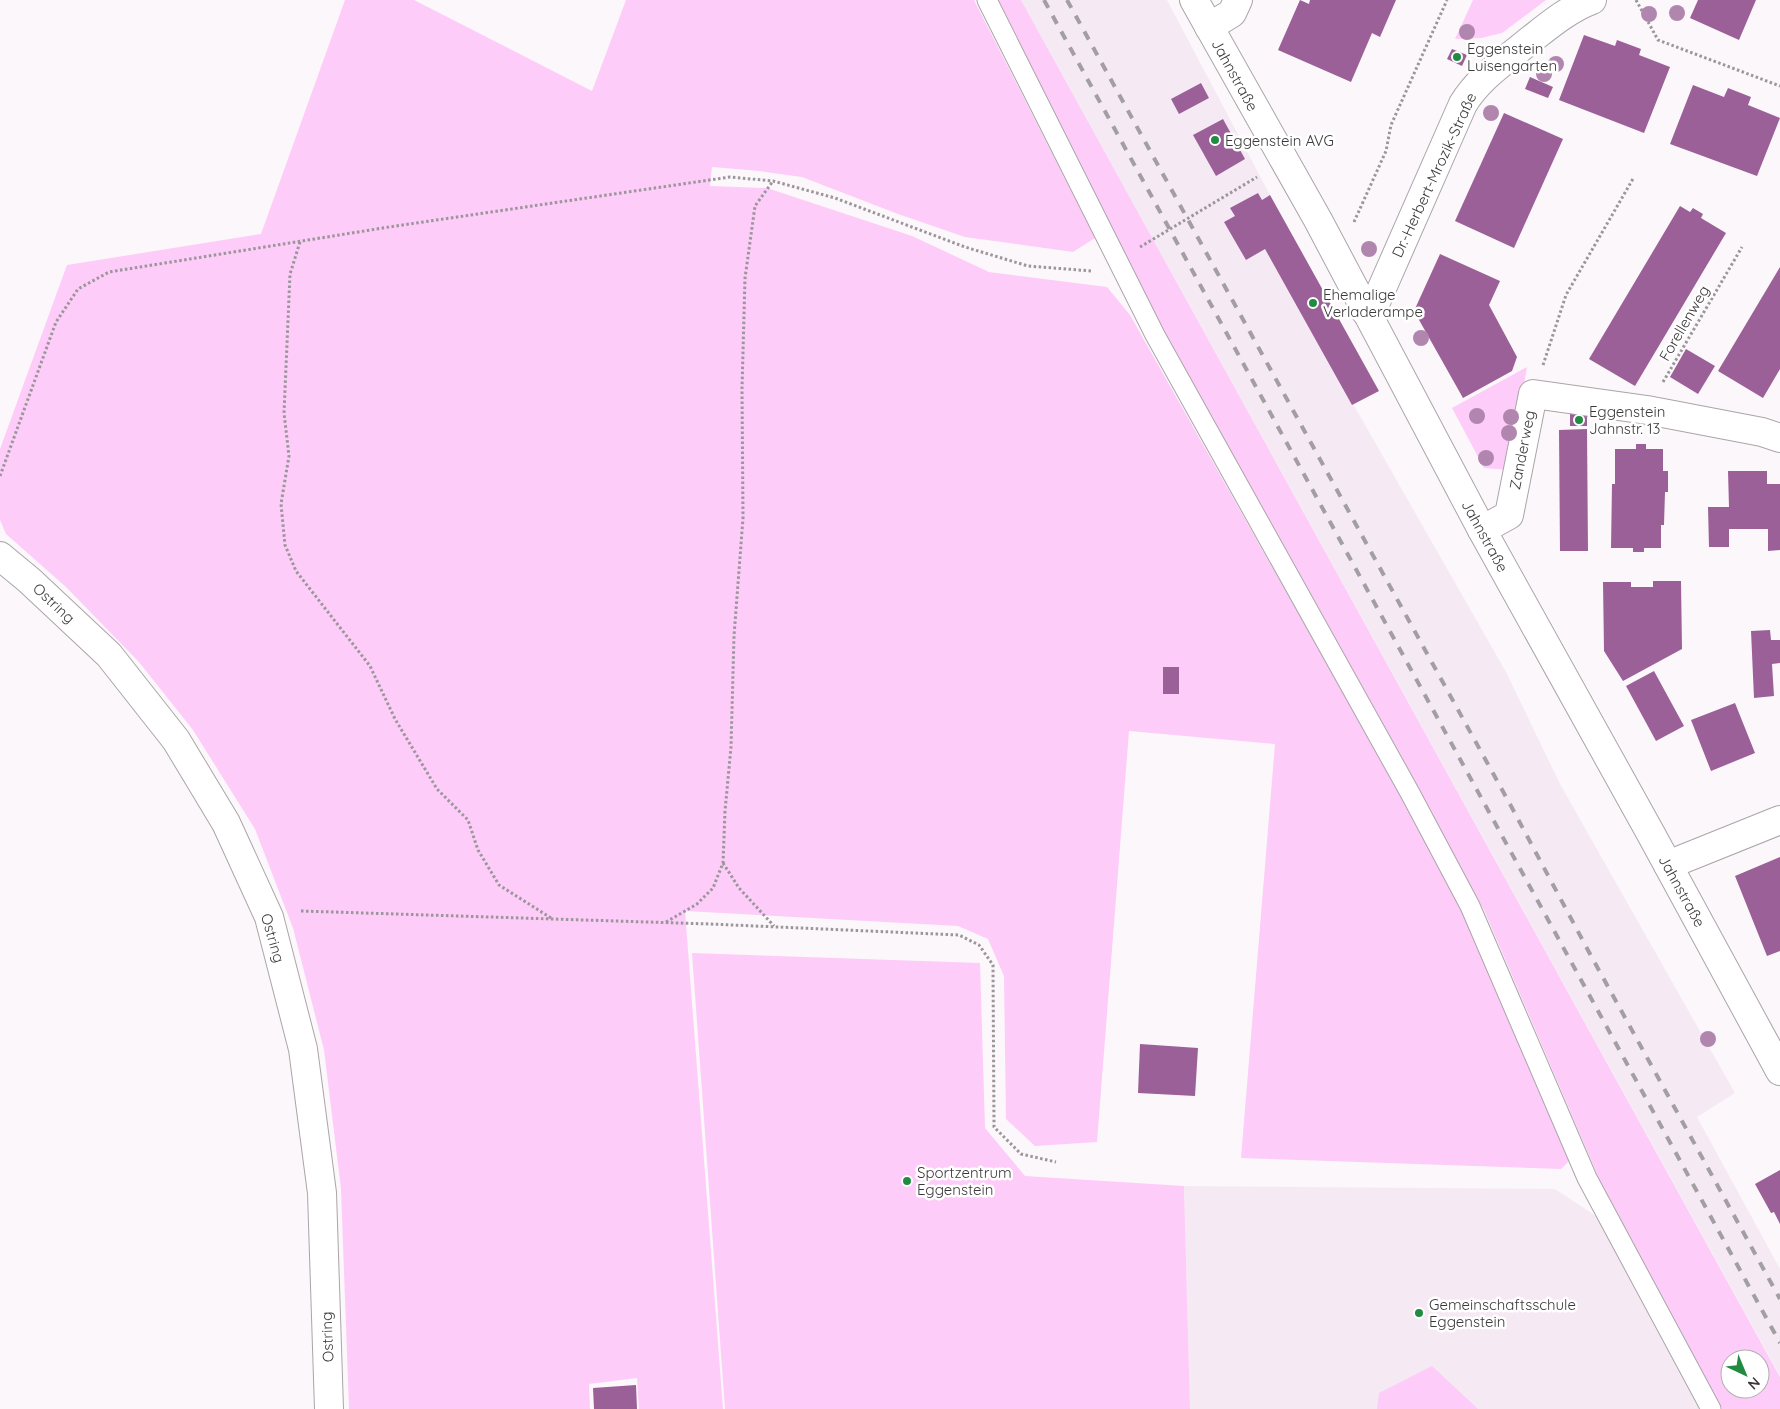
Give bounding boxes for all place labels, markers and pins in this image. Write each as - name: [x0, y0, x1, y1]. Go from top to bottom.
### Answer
- place label: Eggenstein Luisengarten: [1467, 39, 1557, 75]
- marker: Eggenstein Luisengarten: [1451, 51, 1463, 63]
- place label: Eggenstein AVG: [1225, 131, 1334, 150]
- marker: Eggenstein AVG: [1209, 134, 1221, 146]
- place label: Ehemalige Verladerampe: [1323, 285, 1423, 321]
- marker: Ehemalige Verladerampe: [1307, 297, 1319, 309]
- place label: Eggenstein Jahnstr. 13: [1589, 402, 1665, 438]
- marker: Eggenstein Jahnstr. 13: [1573, 414, 1585, 426]
- place label: Sportzentrum Eggenstein: [917, 1163, 1012, 1199]
- marker: Sportzentrum Eggenstein: [901, 1175, 913, 1187]
- place label: Gemeinschaftsschule Eggenstein: [1429, 1295, 1576, 1331]
- marker: Gemeinschaftsschule Eggenstein: [1413, 1307, 1425, 1319]

